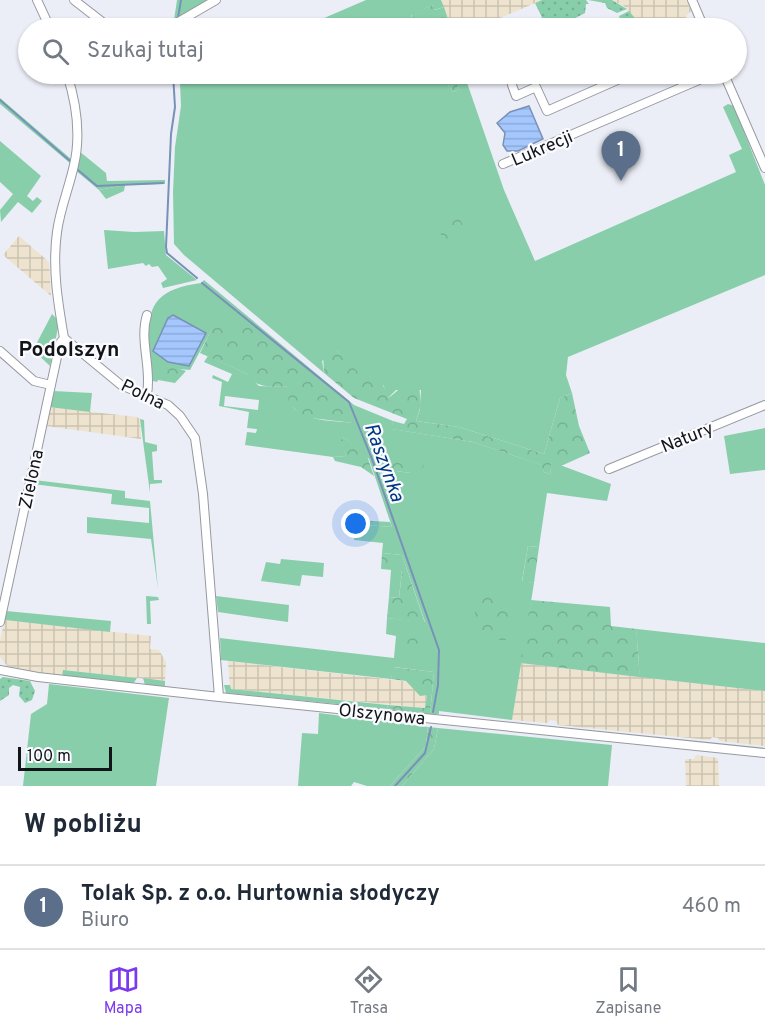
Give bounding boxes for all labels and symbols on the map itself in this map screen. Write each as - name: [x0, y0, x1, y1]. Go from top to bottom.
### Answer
- street label: Lukrecji: [508, 126, 577, 173]
- pin: 1: [602, 132, 640, 181]
- district label: Podolszyn: [18, 337, 120, 364]
- street label: Polna: [117, 375, 168, 416]
- street label: Natury: [658, 417, 717, 459]
- water label: Raszynka: [357, 420, 410, 506]
- street label: Zielona: [15, 447, 50, 511]
- your location: [341, 509, 370, 538]
- street label: Olszynowa: [337, 699, 426, 731]
- scale bar: [18, 744, 112, 772]

